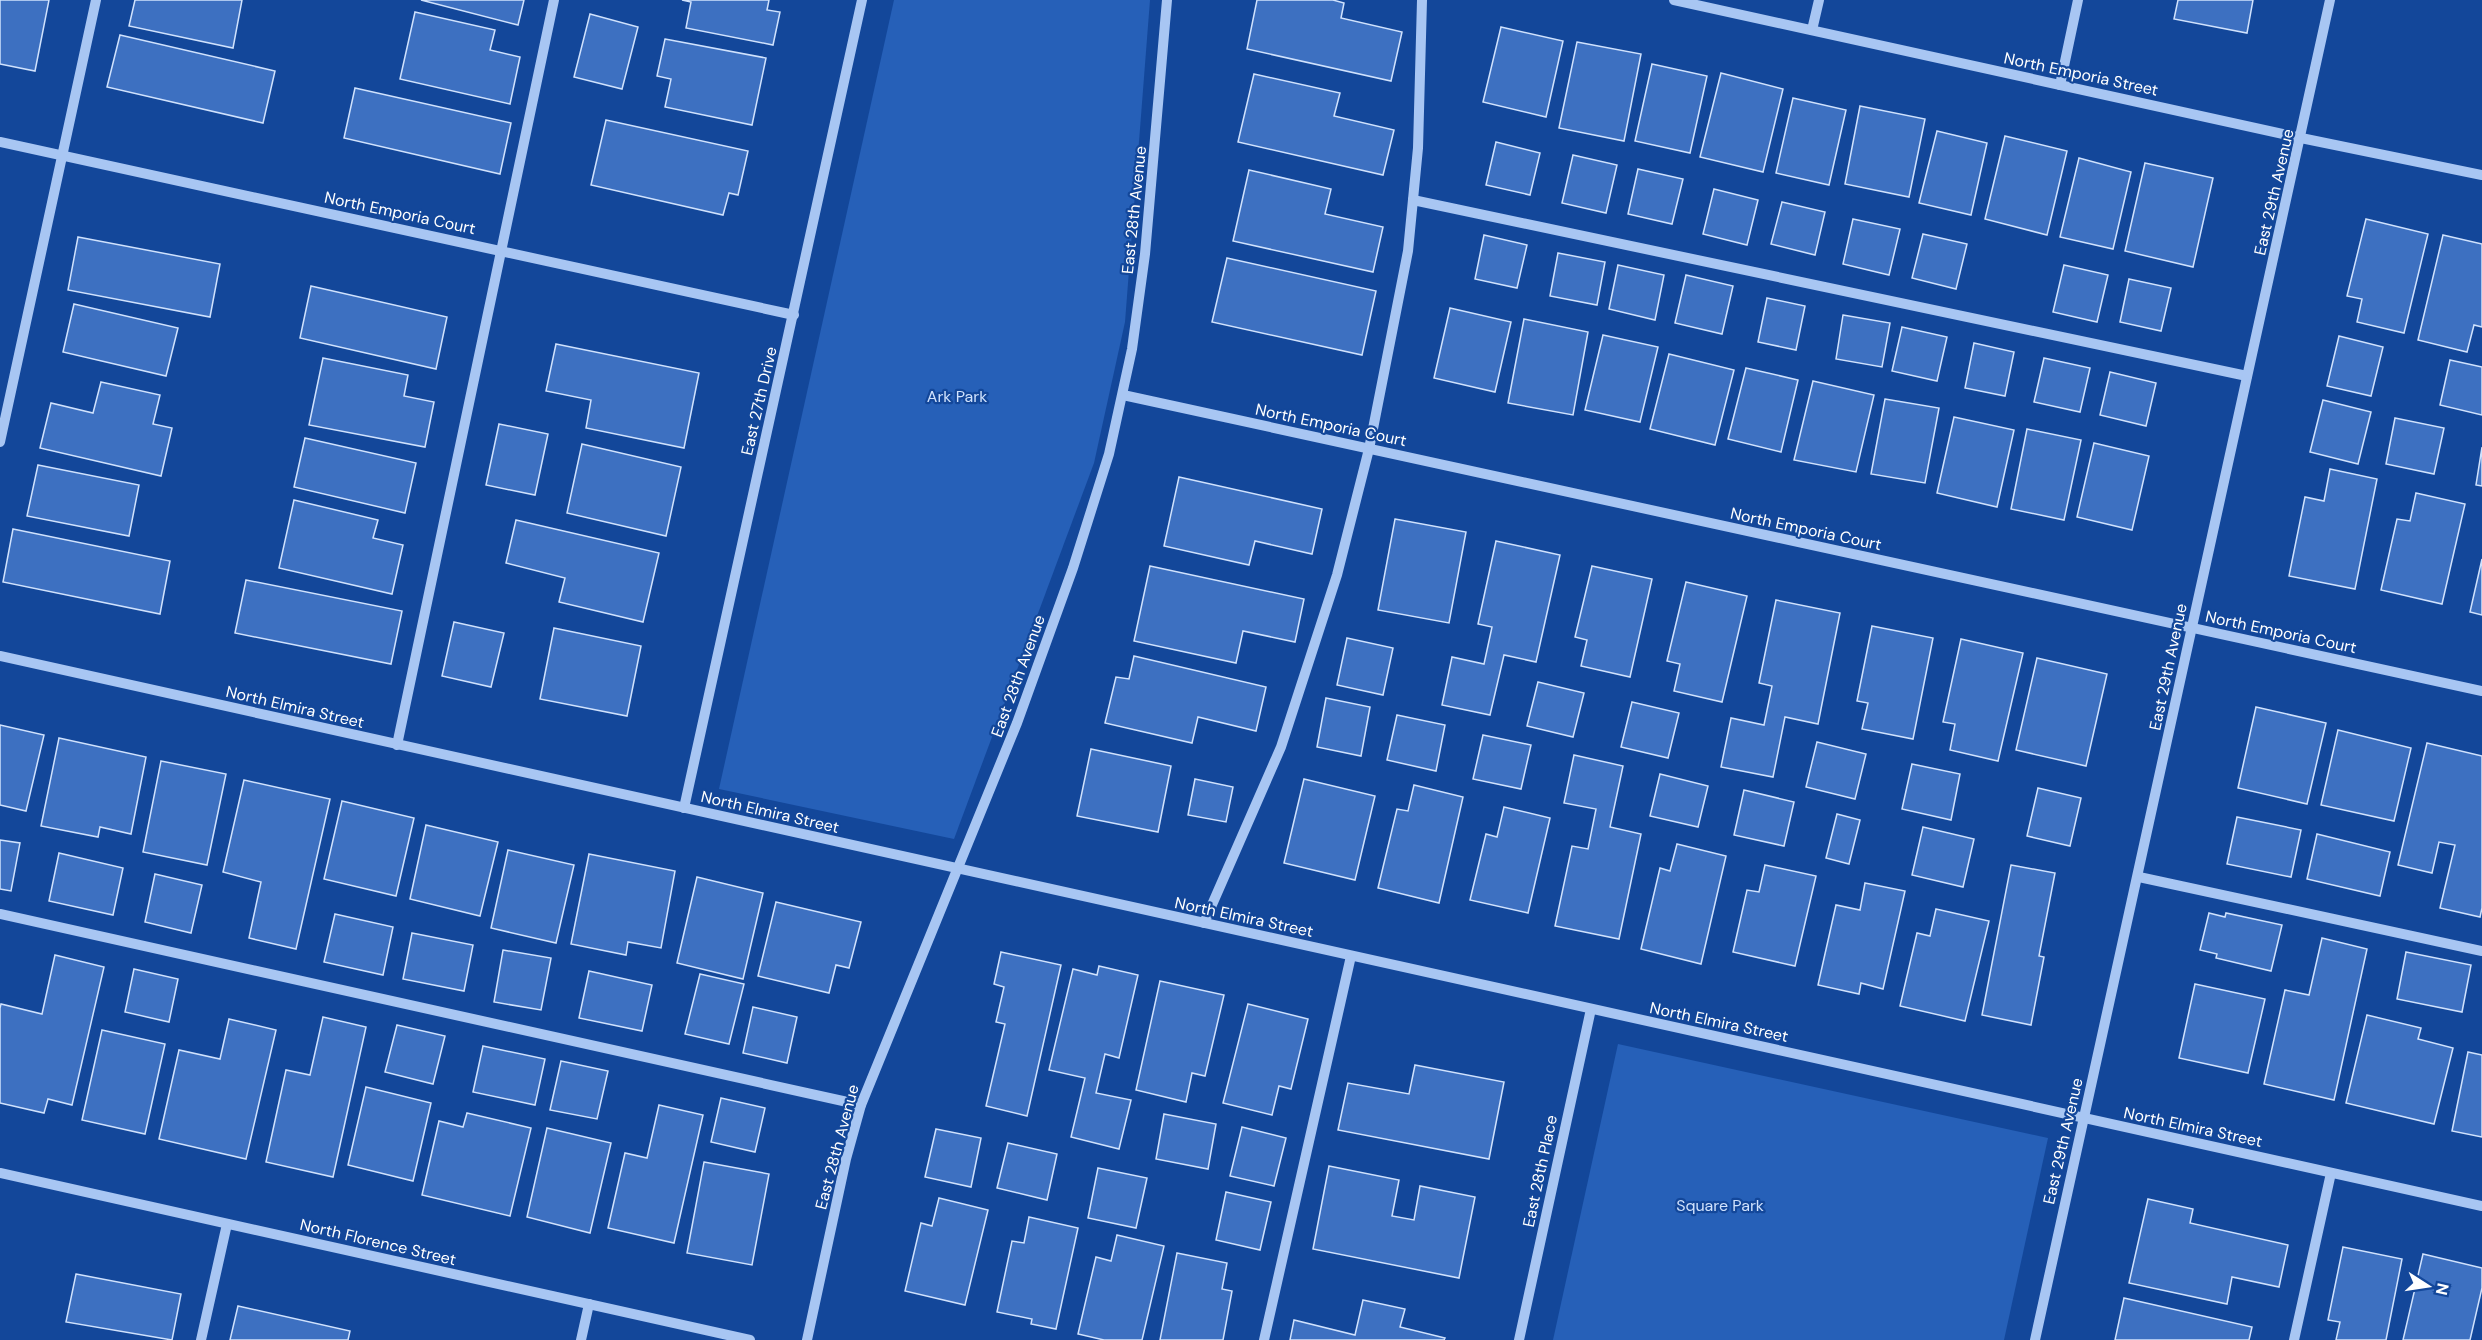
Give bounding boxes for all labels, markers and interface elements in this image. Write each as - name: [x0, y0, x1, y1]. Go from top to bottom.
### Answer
- street label: North Emporia Street: [2002, 47, 2160, 101]
- street label: East 29th Avenue: [2249, 127, 2299, 257]
- street label: East 28th Avenue: [1117, 145, 1151, 275]
- street label: North Emporia Court: [322, 187, 478, 239]
- street label: East 27th Drive: [736, 345, 782, 457]
- park label: Ark Park: [927, 386, 987, 407]
- street label: North Emporia Court: [1253, 399, 1409, 451]
- street label: North Emporia Court: [1728, 503, 1884, 555]
- street label: East 29th Avenue: [2144, 602, 2192, 732]
- street label: North Emporia Court: [2203, 606, 2359, 658]
- street label: East 28th Avenue: [986, 612, 1050, 740]
- street label: North Elmira Street: [224, 681, 366, 733]
- street label: North Elmira Street: [699, 786, 841, 838]
- street label: North Elmira Street: [1173, 892, 1315, 942]
- street label: North Elmira Street: [1648, 997, 1790, 1047]
- street label: East 29th Avenue: [2038, 1076, 2088, 1206]
- street label: East 28th Avenue: [810, 1082, 864, 1212]
- street label: North Elmira Street: [2122, 1102, 2264, 1152]
- street label: East 28th Place: [1518, 1113, 1562, 1229]
- park label: Square Park: [1676, 1195, 1764, 1216]
- street label: North Florence Street: [298, 1214, 458, 1270]
- north arrow: [2398, 1256, 2458, 1316]
- text: N: [2431, 1281, 2454, 1297]

